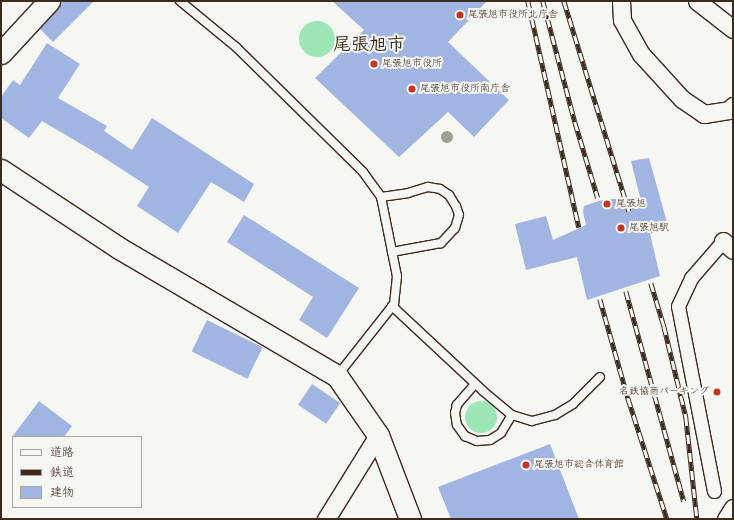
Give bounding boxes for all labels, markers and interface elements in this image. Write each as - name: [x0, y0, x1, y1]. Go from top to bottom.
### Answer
- place label: 尾張旭市役所北庁舎: [468, 9, 558, 21]
- marker: 尾張旭市役所北庁舎: [455, 10, 465, 20]
- district label: 尾張旭市: [333, 35, 405, 57]
- place label: 尾張旭市役所: [382, 58, 442, 70]
- marker: 尾張旭市役所: [369, 59, 379, 69]
- place label: 尾張旭市役所南庁舎: [420, 83, 510, 95]
- marker: 尾張旭市役所南庁舎: [407, 84, 417, 94]
- marker: 尾張旭: [601, 198, 613, 210]
- place label: 尾張旭: [616, 198, 646, 210]
- place label: 尾張旭駅: [629, 222, 669, 234]
- marker: 尾張旭駅: [616, 223, 626, 233]
- place label: 名鉄協商パーキング: [619, 386, 709, 398]
- marker: 名鉄協商パーキング: [712, 387, 722, 397]
- legend: [12, 436, 142, 508]
- text: 道路: [50, 443, 74, 462]
- place label: 尾張旭市総合体育館: [534, 459, 624, 471]
- marker: 尾張旭市総合体育館: [521, 460, 531, 470]
- text: 鉄道: [50, 463, 74, 482]
- text: 建物: [50, 483, 74, 502]

